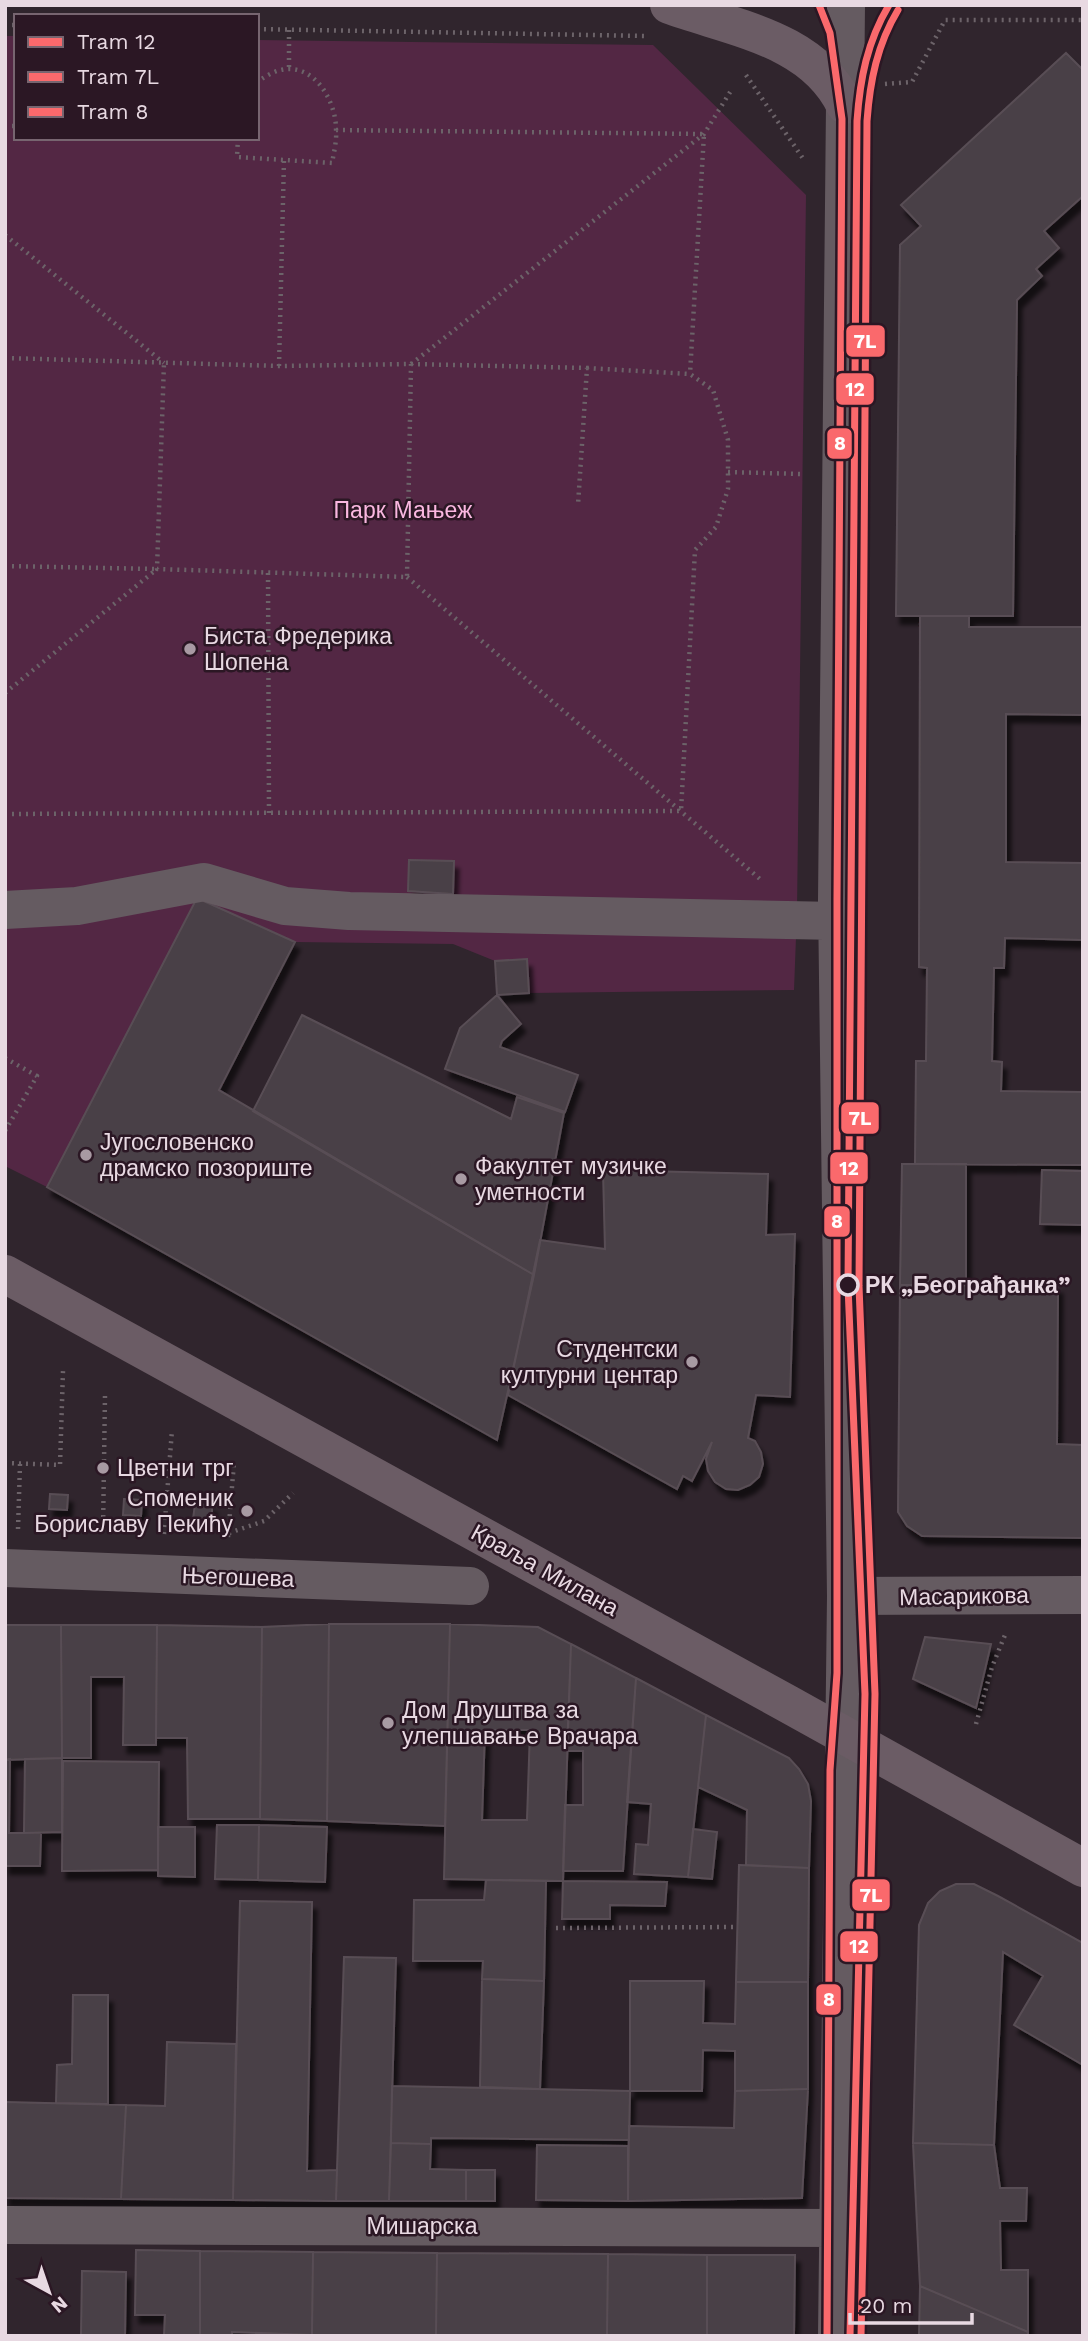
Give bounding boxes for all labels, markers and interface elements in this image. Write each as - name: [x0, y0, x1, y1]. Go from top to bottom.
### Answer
- legend: [14, 14, 259, 140]
- text: Tram 12: [77, 29, 156, 54]
- text: Tram 7L: [77, 64, 159, 89]
- text: Tram 8: [77, 99, 149, 124]
- line badge: 7L: [845, 324, 886, 358]
- text: 7L: [854, 330, 877, 353]
- line badge: 12: [835, 372, 875, 406]
- text: 12: [845, 378, 865, 401]
- line badge: 8: [826, 427, 853, 460]
- text: 8: [834, 432, 846, 455]
- park label: Парк Мањеж: [334, 497, 473, 524]
- place label: Биста Фредерика Шопена: [204, 623, 392, 676]
- marker: Биста Фредерика Шопена: [182, 641, 198, 657]
- line badge: 7L: [840, 1101, 880, 1135]
- text: 7L: [849, 1107, 872, 1130]
- place label: Југословенско драмско позориште: [100, 1129, 313, 1182]
- marker: Југословенско драмско позориште: [78, 1147, 94, 1163]
- line badge: 12: [829, 1151, 869, 1185]
- place label: Факултет музичке уметности: [475, 1153, 667, 1206]
- text: 12: [839, 1157, 859, 1180]
- marker: Факултет музичке уметности: [453, 1171, 469, 1187]
- line badge: 8: [823, 1205, 851, 1238]
- text: 8: [831, 1210, 843, 1233]
- place label: РК „Београђанка”: [865, 1272, 1070, 1299]
- marker: РК „Београђанка”: [837, 1274, 859, 1296]
- place label: Студентски културни центар: [501, 1336, 678, 1389]
- marker: Студентски културни центар: [684, 1354, 700, 1370]
- place label: Цветни трг: [117, 1455, 234, 1482]
- marker: Цветни трг: [95, 1460, 111, 1476]
- place label: Споменик Бориславу Пекићу: [34, 1485, 234, 1538]
- marker: Споменик Бориславу Пекићу: [239, 1503, 255, 1519]
- street label: Краља Милана: [466, 1519, 623, 1622]
- street label: Његошева: [181, 1562, 295, 1593]
- street label: Масарикова: [899, 1582, 1029, 1611]
- place label: Дом Друштва за улепшавање Врачара: [402, 1697, 638, 1750]
- marker: Дом Друштва за улепшавање Врачара: [380, 1715, 396, 1731]
- line badge: 7L: [851, 1878, 891, 1912]
- text: 7L: [860, 1884, 883, 1907]
- line badge: 12: [839, 1930, 879, 1963]
- text: 12: [849, 1935, 869, 1958]
- line badge: 8: [815, 1983, 842, 2016]
- text: 8: [823, 1988, 835, 2011]
- street label: Мишарска: [367, 2213, 478, 2240]
- north arrow: [14, 2257, 84, 2327]
- scale bar: [850, 2282, 972, 2326]
- text: N: [47, 2291, 72, 2318]
- text: 20 m: [860, 2293, 912, 2318]

